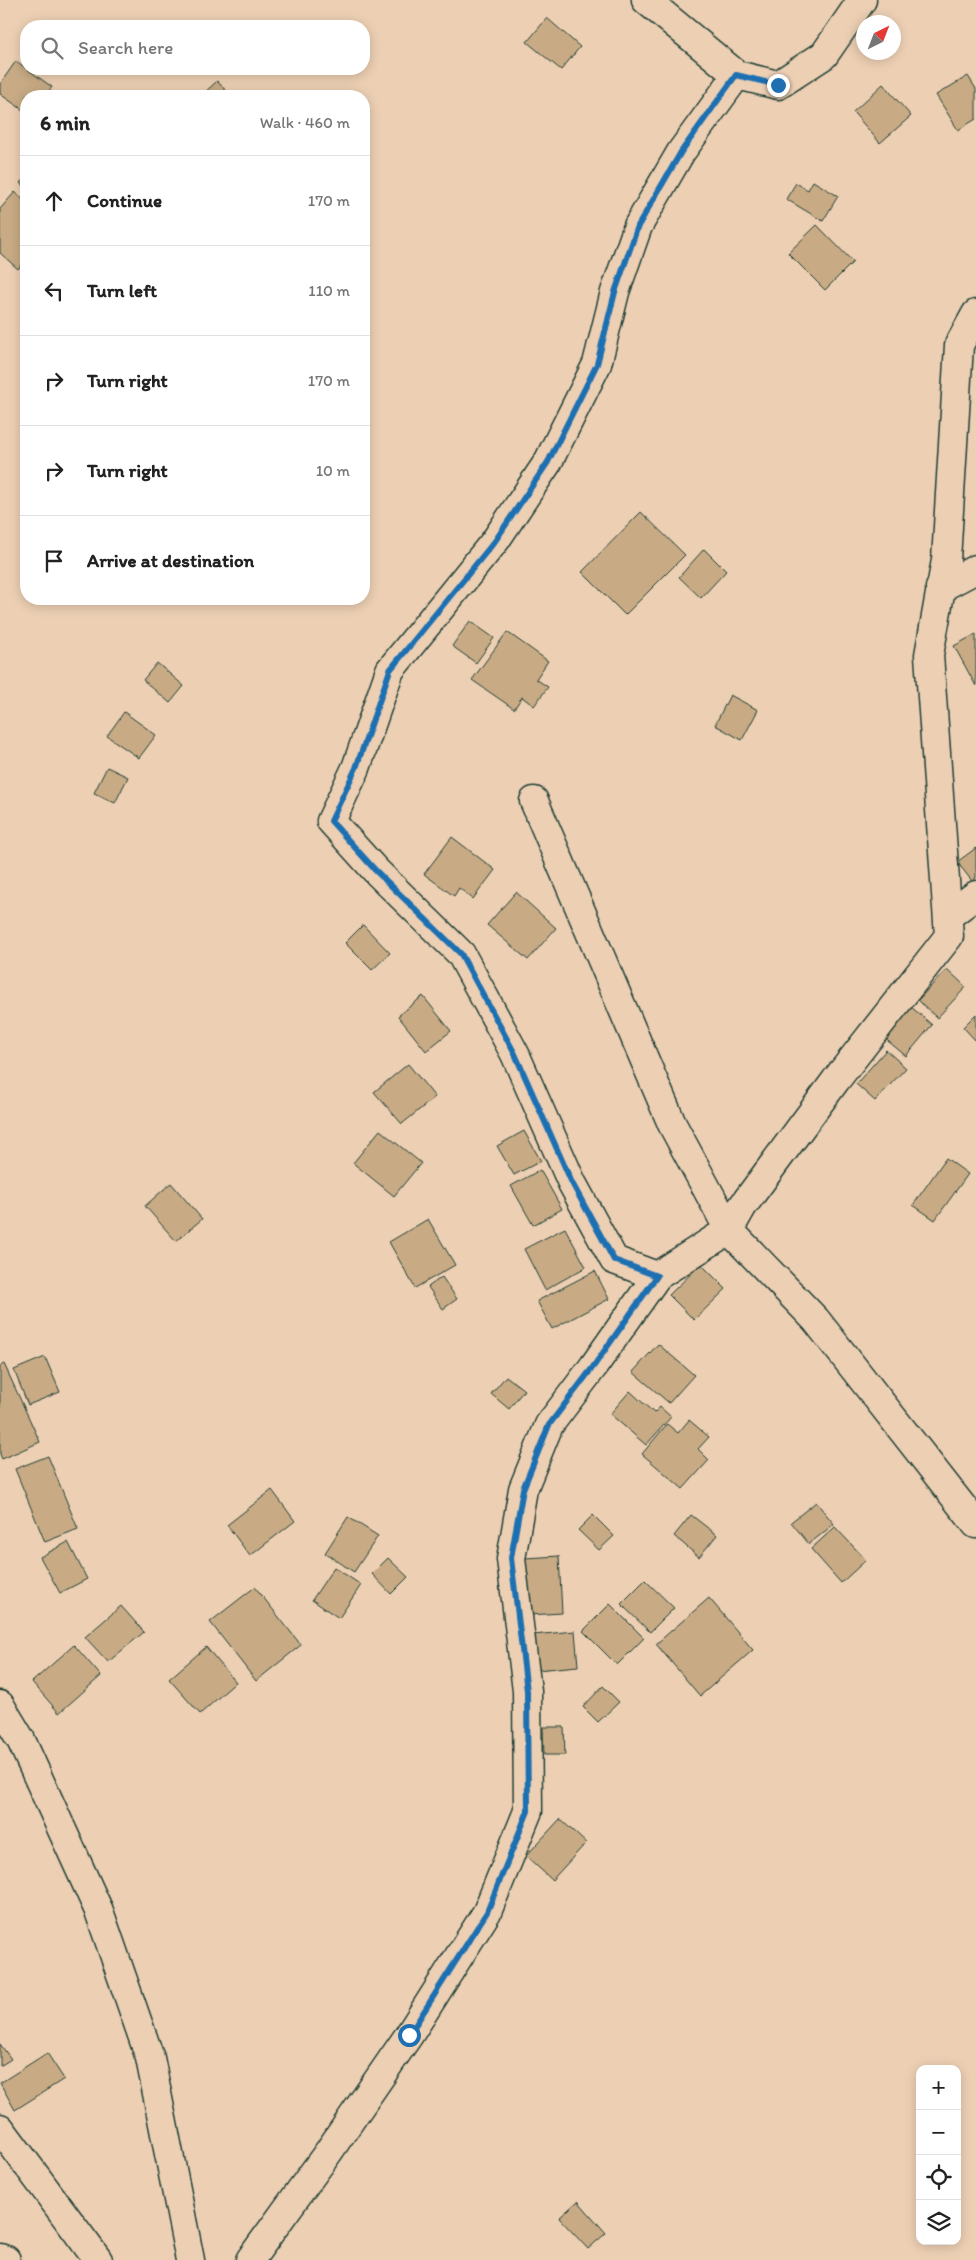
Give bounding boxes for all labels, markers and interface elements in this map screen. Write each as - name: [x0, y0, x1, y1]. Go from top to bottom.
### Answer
- north arrow: [856, 15, 901, 60]
- search box: [20, 20, 370, 75]
- icon: search: [38, 34, 66, 62]
- text: Search here: [78, 36, 173, 59]
- route end: [767, 74, 790, 97]
- text: 6 min: [40, 110, 90, 135]
- text: Walk · 460 m: [260, 113, 350, 132]
- icon: ahead: [40, 187, 68, 215]
- text: Continue: [87, 189, 162, 212]
- text: 170 m: [308, 191, 350, 210]
- icon: left: [40, 277, 68, 305]
- text: Turn left: [87, 279, 157, 302]
- text: 110 m: [308, 281, 350, 300]
- icon: right: [40, 367, 68, 395]
- text: Turn right: [87, 369, 168, 392]
- text: 170 m: [308, 371, 350, 390]
- icon: right: [40, 457, 68, 485]
- text: Turn right: [87, 459, 168, 482]
- text: 10 m: [316, 461, 350, 480]
- icon: arrive: [40, 547, 68, 575]
- text: Arrive at destination: [87, 549, 254, 572]
- route start: [398, 2024, 421, 2047]
- map controls: [916, 2065, 961, 2245]
- button: +: [916, 2065, 961, 2110]
- button: −: [916, 2110, 961, 2155]
- button: locate: [916, 2155, 961, 2200]
- button: layers: [916, 2200, 961, 2245]

